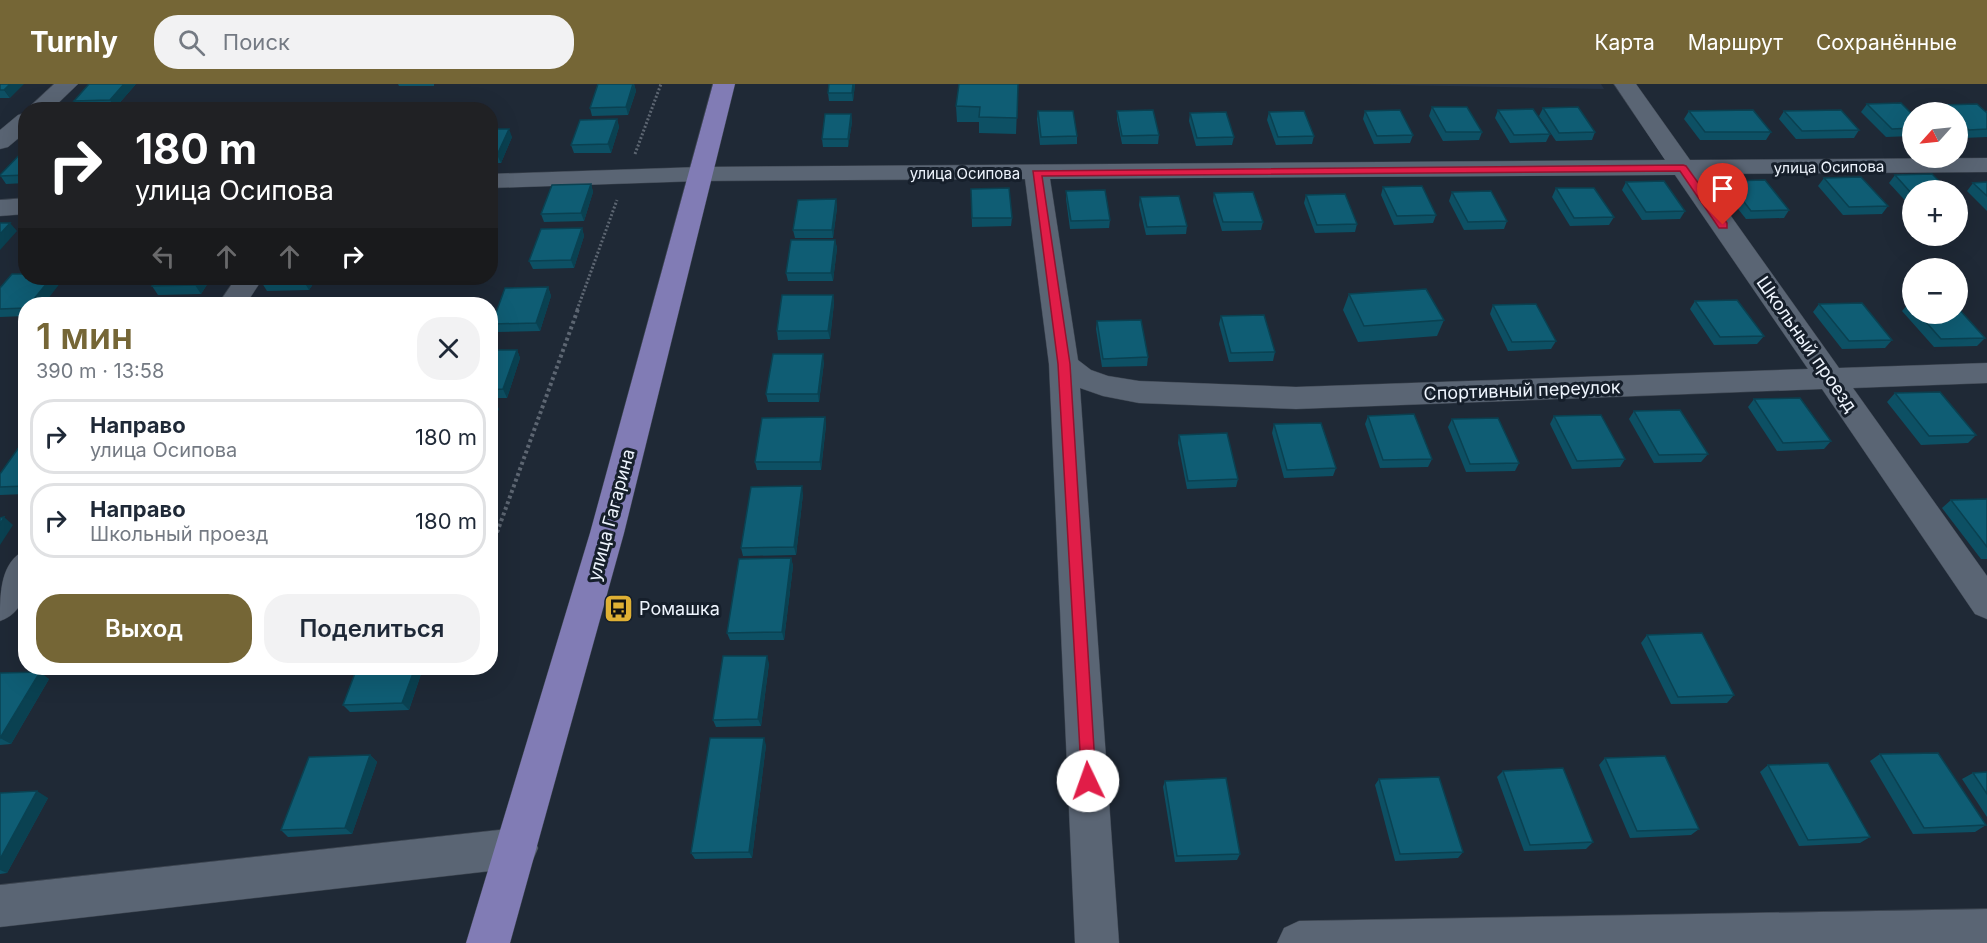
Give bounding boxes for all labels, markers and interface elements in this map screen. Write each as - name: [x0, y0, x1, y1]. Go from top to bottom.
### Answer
- search box: [154, 15, 574, 69]
- text: Turnly: [30, 25, 118, 59]
- icon: search: [175, 26, 208, 59]
- text: Поиск: [223, 29, 290, 55]
- text: Карта: [1594, 30, 1655, 55]
- text: Маршрут: [1688, 30, 1783, 55]
- text: Сохранённые: [1816, 30, 1957, 55]
- north arrow: [1902, 102, 1968, 168]
- map controls: [1902, 102, 1968, 324]
- text: 180 m: [135, 123, 257, 174]
- icon: right: [36, 126, 114, 204]
- street label: улица Осипова: [1774, 157, 1884, 177]
- pin: [1697, 163, 1748, 225]
- street label: улица Осипова: [910, 164, 1020, 183]
- icon: arrive: [1706, 172, 1739, 205]
- text: улица Осипова: [135, 174, 334, 207]
- button: +: [1902, 180, 1968, 246]
- icon: left: [147, 240, 180, 273]
- icon: ahead: [210, 240, 243, 273]
- icon: ahead: [273, 240, 306, 273]
- icon: right: [336, 240, 369, 273]
- button: −: [1902, 258, 1968, 324]
- street label: Школьный проезд: [1752, 272, 1862, 416]
- text: 1 мин: [36, 314, 133, 358]
- button: close: [417, 317, 480, 380]
- text: 390 m · 13:58: [36, 359, 164, 383]
- street label: Спортивный переулок: [1423, 376, 1621, 404]
- text: Направо: [90, 412, 186, 438]
- icon: right: [39, 420, 72, 453]
- text: 180 m: [415, 424, 477, 450]
- text: улица Осипова: [90, 438, 237, 462]
- street label: улица Гагарина: [583, 447, 639, 583]
- text: Направо: [90, 496, 186, 522]
- icon: right: [39, 504, 72, 537]
- text: 180 m: [415, 508, 477, 534]
- text: Школьный проезд: [90, 522, 268, 546]
- bus stop icon: Ромашка: [602, 592, 634, 624]
- button: Выход: [36, 594, 252, 663]
- button: Поделиться: [264, 594, 480, 663]
- place label: Ромашка: [639, 598, 720, 619]
- position arrow: [1056, 749, 1120, 813]

